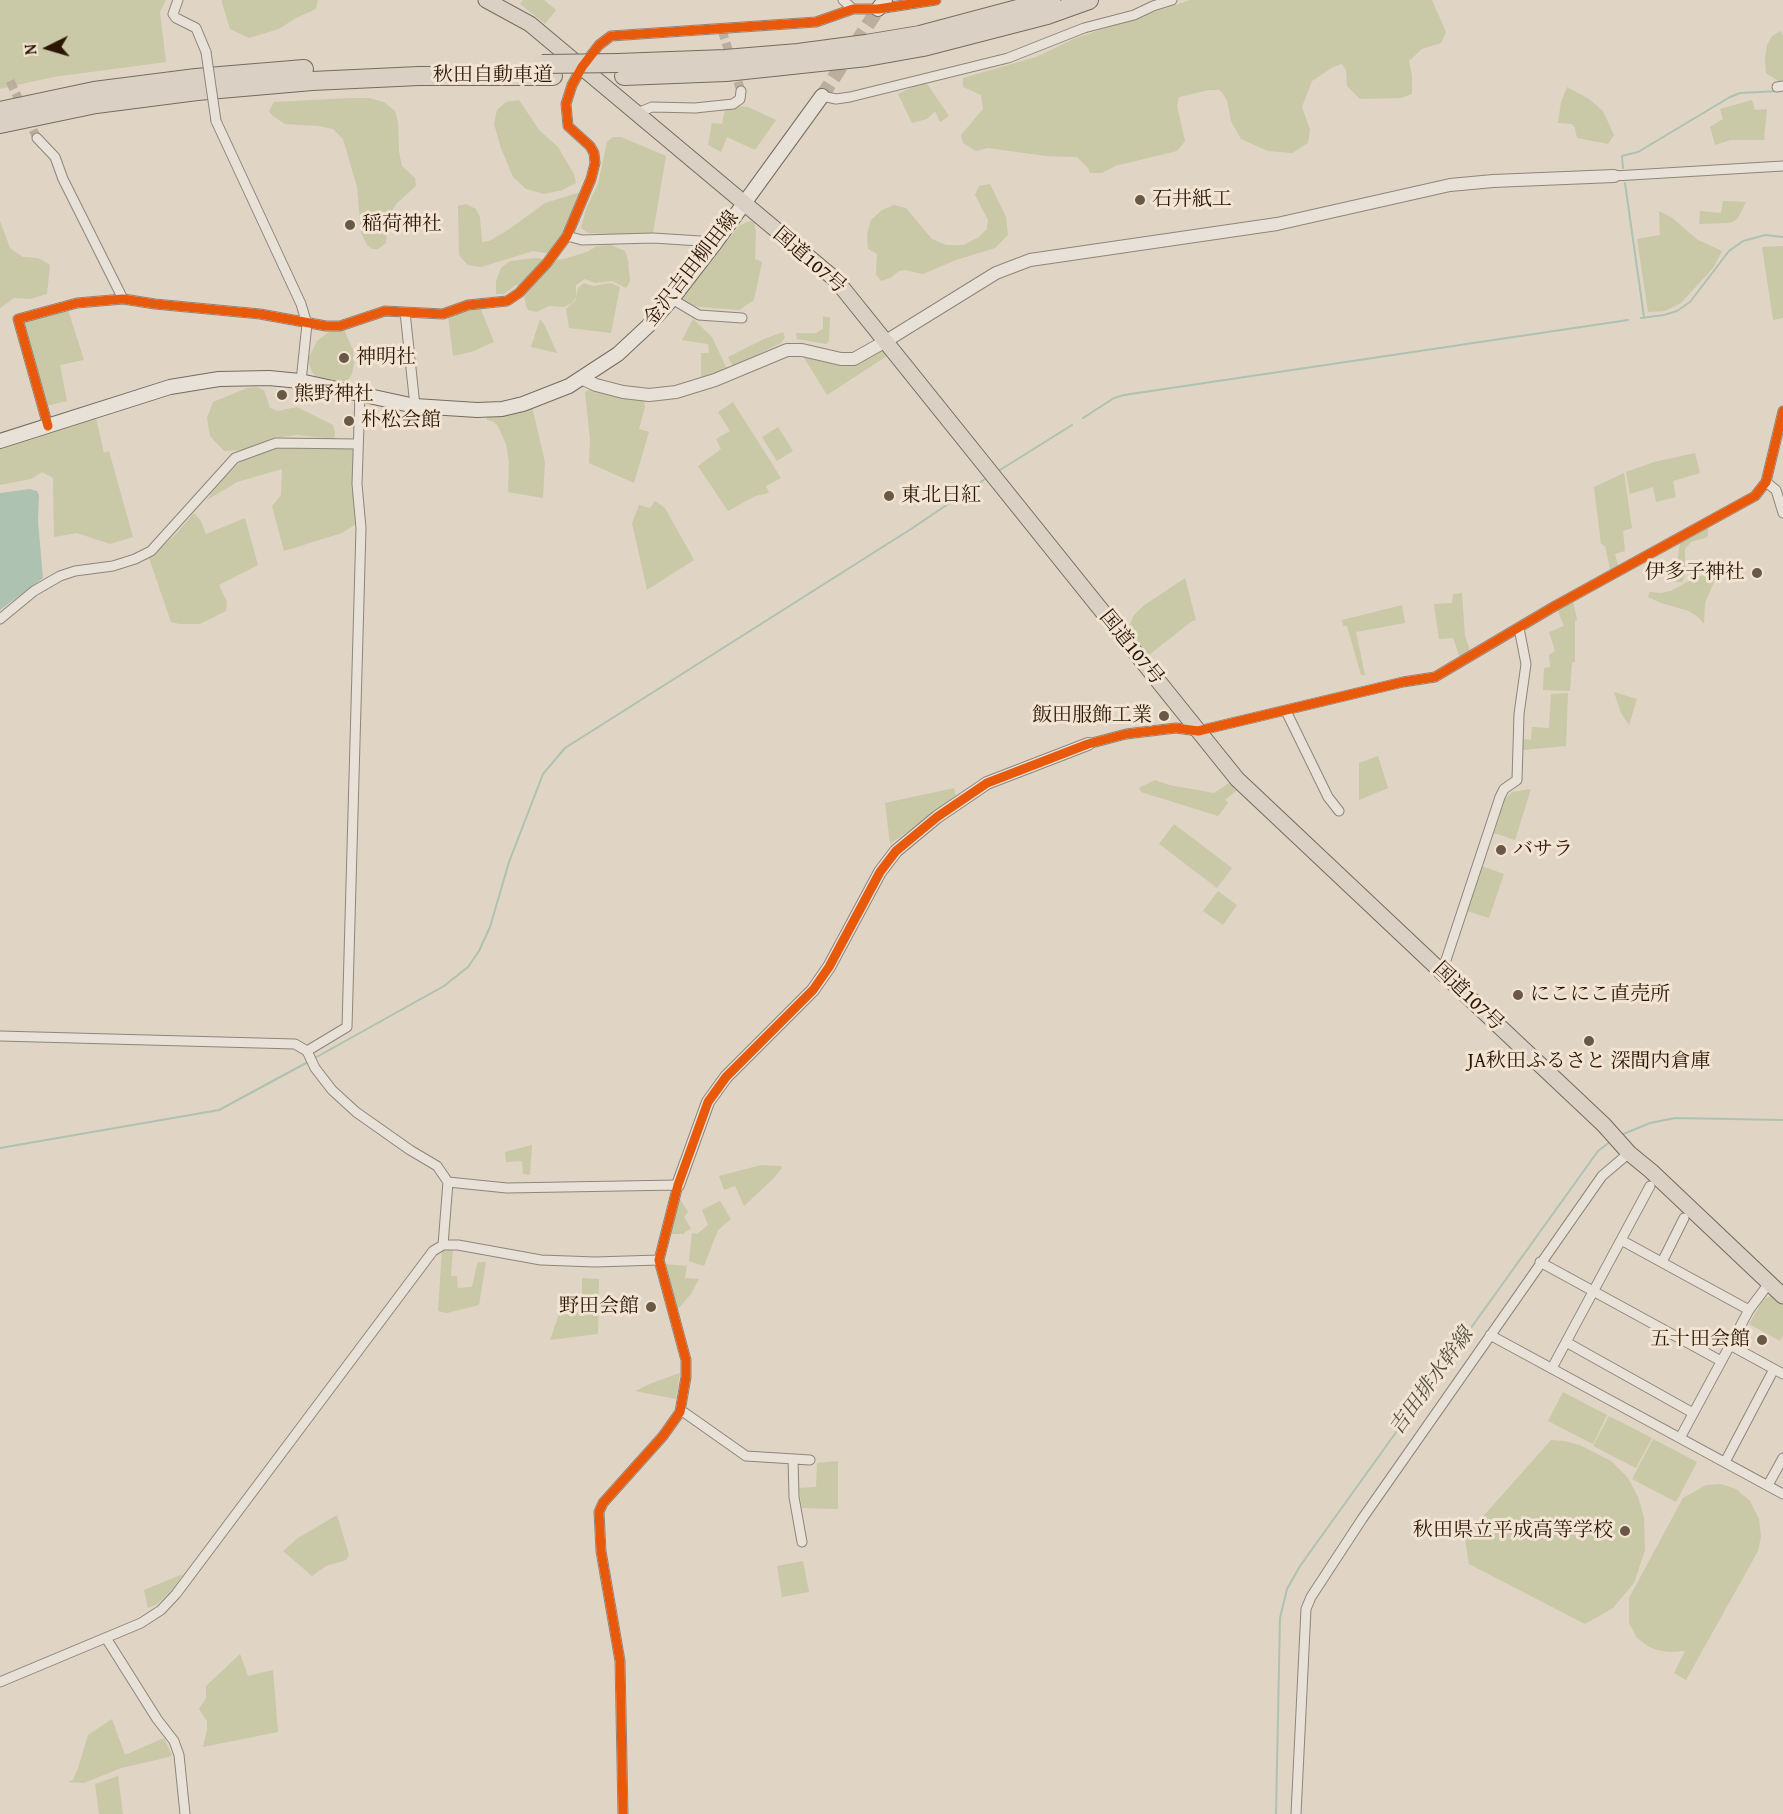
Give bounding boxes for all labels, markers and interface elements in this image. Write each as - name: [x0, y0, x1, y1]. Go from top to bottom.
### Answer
- north arrow: [18, 18, 78, 78]
- text: N: [18, 43, 42, 56]
- street label: 秋田自動車道: [433, 64, 553, 88]
- place label: 石井紙工: [1152, 188, 1232, 212]
- marker: 石井紙工: [1133, 193, 1147, 207]
- street label: 金沢吉田柳田線: [639, 206, 745, 332]
- place label: 稲荷神社: [362, 213, 442, 237]
- marker: 稲荷神社: [343, 218, 357, 232]
- street label: 国道107号: [768, 223, 850, 299]
- place label: 神明社: [356, 346, 416, 370]
- marker: 神明社: [337, 351, 351, 365]
- place label: 熊野神社: [294, 383, 374, 407]
- marker: 熊野神社: [275, 388, 289, 402]
- place label: 朴松会館: [361, 409, 441, 433]
- marker: 朴松会館: [342, 414, 356, 428]
- place label: 東北日紅: [901, 484, 981, 508]
- marker: 東北日紅: [882, 489, 896, 503]
- place label: 伊多子神社: [1645, 561, 1745, 585]
- marker: 伊多子神社: [1750, 566, 1764, 580]
- street label: 国道107号: [1094, 606, 1168, 690]
- place label: 飯田服飾工業: [1032, 704, 1152, 728]
- marker: 飯田服飾工業: [1157, 709, 1171, 723]
- place label: バサラ: [1513, 838, 1573, 862]
- marker: バサラ: [1494, 843, 1508, 857]
- street label: 国道107号: [1428, 957, 1508, 1037]
- place label: にこにこ直売所: [1530, 983, 1670, 1007]
- marker: にこにこ直売所: [1511, 988, 1525, 1002]
- marker: JA秋田ふるさと 深間内倉庫: [1582, 1034, 1596, 1048]
- place label: JA秋田ふるさと 深間内倉庫: [1468, 1050, 1710, 1074]
- place label: 野田会館: [559, 1295, 639, 1319]
- marker: 野田会館: [644, 1300, 658, 1314]
- water label: 吉田排水幹線: [1385, 1324, 1479, 1440]
- place label: 五十田会館: [1650, 1328, 1750, 1352]
- marker: 五十田会館: [1755, 1333, 1769, 1347]
- place label: 秋田県立平成高等学校: [1413, 1519, 1613, 1543]
- marker: 秋田県立平成高等学校: [1618, 1524, 1632, 1538]

